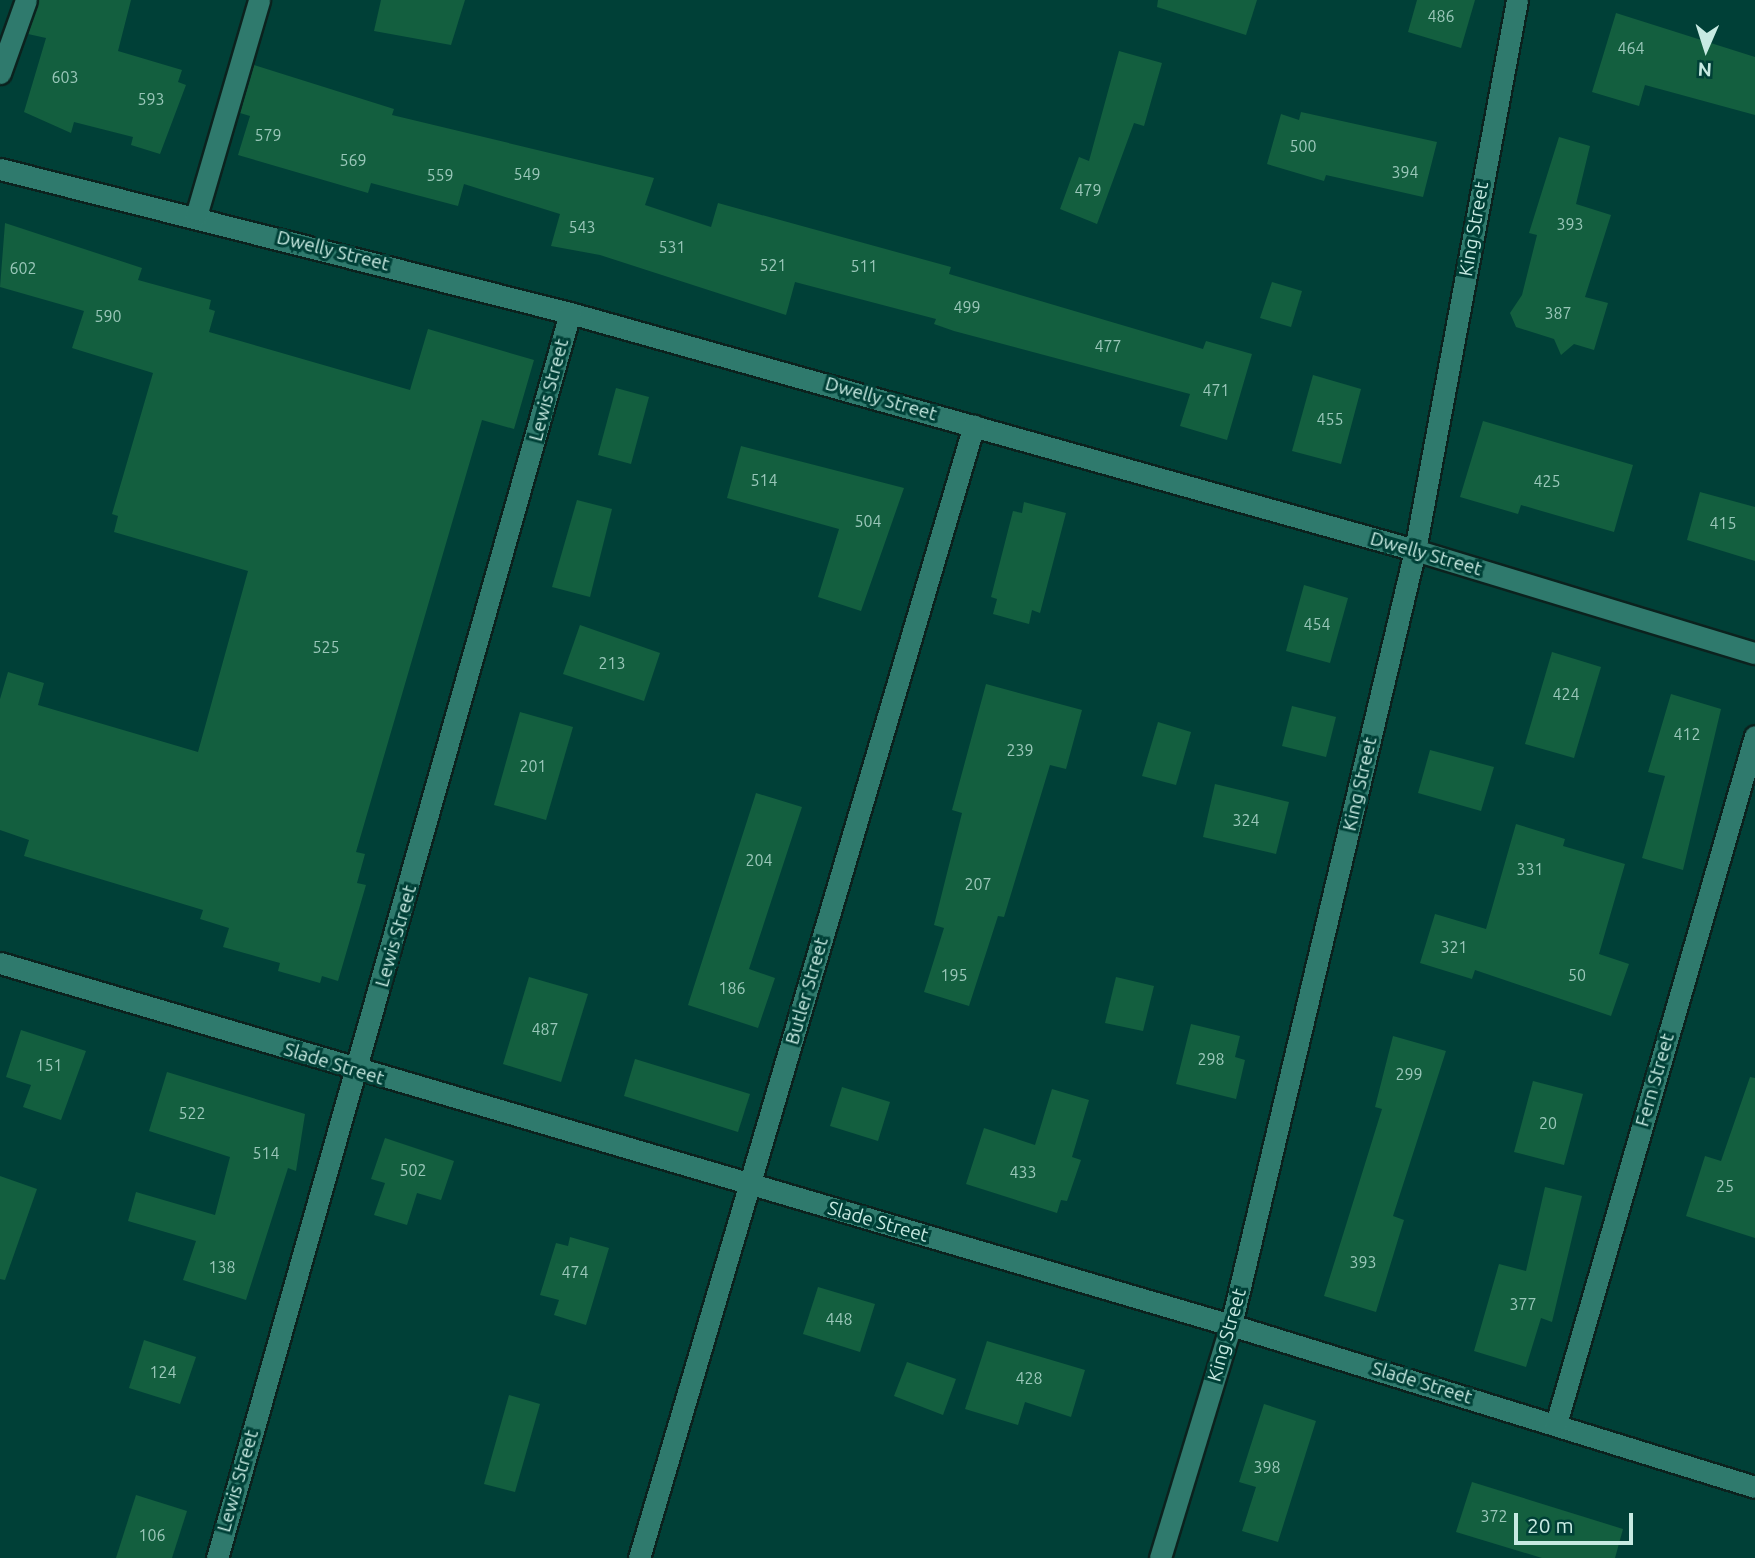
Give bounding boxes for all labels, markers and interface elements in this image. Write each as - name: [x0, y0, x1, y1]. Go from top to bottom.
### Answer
- house number: 486: [1427, 6, 1455, 26]
- north arrow: [1671, 14, 1741, 84]
- house number: 464: [1617, 38, 1645, 58]
- text: N: [1697, 59, 1713, 81]
- house number: 603: [51, 67, 79, 87]
- house number: 593: [137, 89, 165, 109]
- house number: 579: [254, 125, 282, 145]
- house number: 500: [1289, 136, 1317, 156]
- house number: 569: [339, 150, 367, 170]
- house number: 394: [1391, 162, 1419, 182]
- house number: 549: [513, 164, 541, 184]
- house number: 559: [426, 165, 454, 185]
- house number: 479: [1074, 180, 1102, 200]
- street label: King Street: [1454, 180, 1494, 278]
- house number: 393: [1556, 214, 1584, 234]
- house number: 543: [568, 217, 596, 237]
- street label: Dwelly Street: [274, 226, 392, 276]
- house number: 531: [658, 237, 686, 257]
- house number: 521: [759, 255, 787, 275]
- house number: 511: [850, 256, 878, 276]
- house number: 602: [9, 258, 37, 278]
- house number: 499: [953, 297, 981, 317]
- house number: 387: [1544, 303, 1572, 323]
- house number: 590: [94, 306, 122, 326]
- street label: Lewis Street: [524, 336, 574, 444]
- house number: 477: [1094, 336, 1122, 356]
- street label: Dwelly Street: [823, 372, 939, 426]
- house number: 471: [1202, 380, 1230, 400]
- house number: 455: [1316, 409, 1344, 429]
- house number: 514: [750, 470, 778, 490]
- house number: 425: [1533, 471, 1561, 491]
- house number: 504: [854, 511, 882, 531]
- house number: 415: [1709, 513, 1737, 533]
- street label: Dwelly Street: [1368, 527, 1484, 581]
- house number: 454: [1303, 614, 1331, 634]
- house number: 525: [312, 637, 340, 657]
- house number: 213: [598, 653, 626, 673]
- house number: 424: [1552, 684, 1580, 704]
- house number: 412: [1673, 724, 1701, 744]
- street label: King Street: [1338, 735, 1382, 833]
- house number: 239: [1006, 740, 1034, 760]
- house number: 201: [519, 756, 547, 776]
- house number: 324: [1232, 810, 1260, 830]
- house number: 204: [745, 850, 773, 870]
- house number: 331: [1516, 859, 1544, 879]
- house number: 207: [964, 874, 992, 894]
- street label: Lewis Street: [371, 882, 421, 990]
- street label: Butler Street: [781, 935, 833, 1047]
- house number: 321: [1440, 937, 1468, 957]
- house number: 195: [940, 965, 968, 985]
- house number: 50: [1568, 965, 1586, 985]
- house number: 186: [718, 978, 746, 998]
- house number: 487: [531, 1019, 559, 1039]
- street label: Fern Street: [1631, 1031, 1679, 1129]
- street label: Slade Street: [281, 1038, 387, 1090]
- house number: 298: [1197, 1049, 1225, 1069]
- house number: 151: [35, 1055, 63, 1075]
- house number: 299: [1395, 1064, 1423, 1084]
- house number: 522: [178, 1103, 206, 1123]
- house number: 20: [1539, 1113, 1557, 1133]
- house number: 514: [252, 1143, 280, 1163]
- house number: 502: [399, 1160, 427, 1180]
- house number: 433: [1009, 1162, 1037, 1182]
- house number: 25: [1716, 1176, 1734, 1196]
- street label: Slade Street: [825, 1197, 931, 1247]
- house number: 393: [1349, 1252, 1377, 1272]
- house number: 138: [208, 1257, 236, 1277]
- house number: 474: [561, 1262, 589, 1282]
- street label: King Street: [1203, 1286, 1251, 1384]
- house number: 377: [1509, 1294, 1537, 1314]
- house number: 448: [825, 1309, 853, 1329]
- street label: Slade Street: [1369, 1357, 1475, 1409]
- house number: 124: [149, 1362, 177, 1382]
- house number: 428: [1015, 1368, 1043, 1388]
- street label: Lewis Street: [213, 1427, 263, 1535]
- house number: 398: [1253, 1457, 1281, 1477]
- scale bar: [1517, 1498, 1636, 1542]
- house number: 372: [1480, 1506, 1508, 1526]
- text: 20 m: [1527, 1513, 1574, 1537]
- house number: 106: [138, 1525, 166, 1545]

